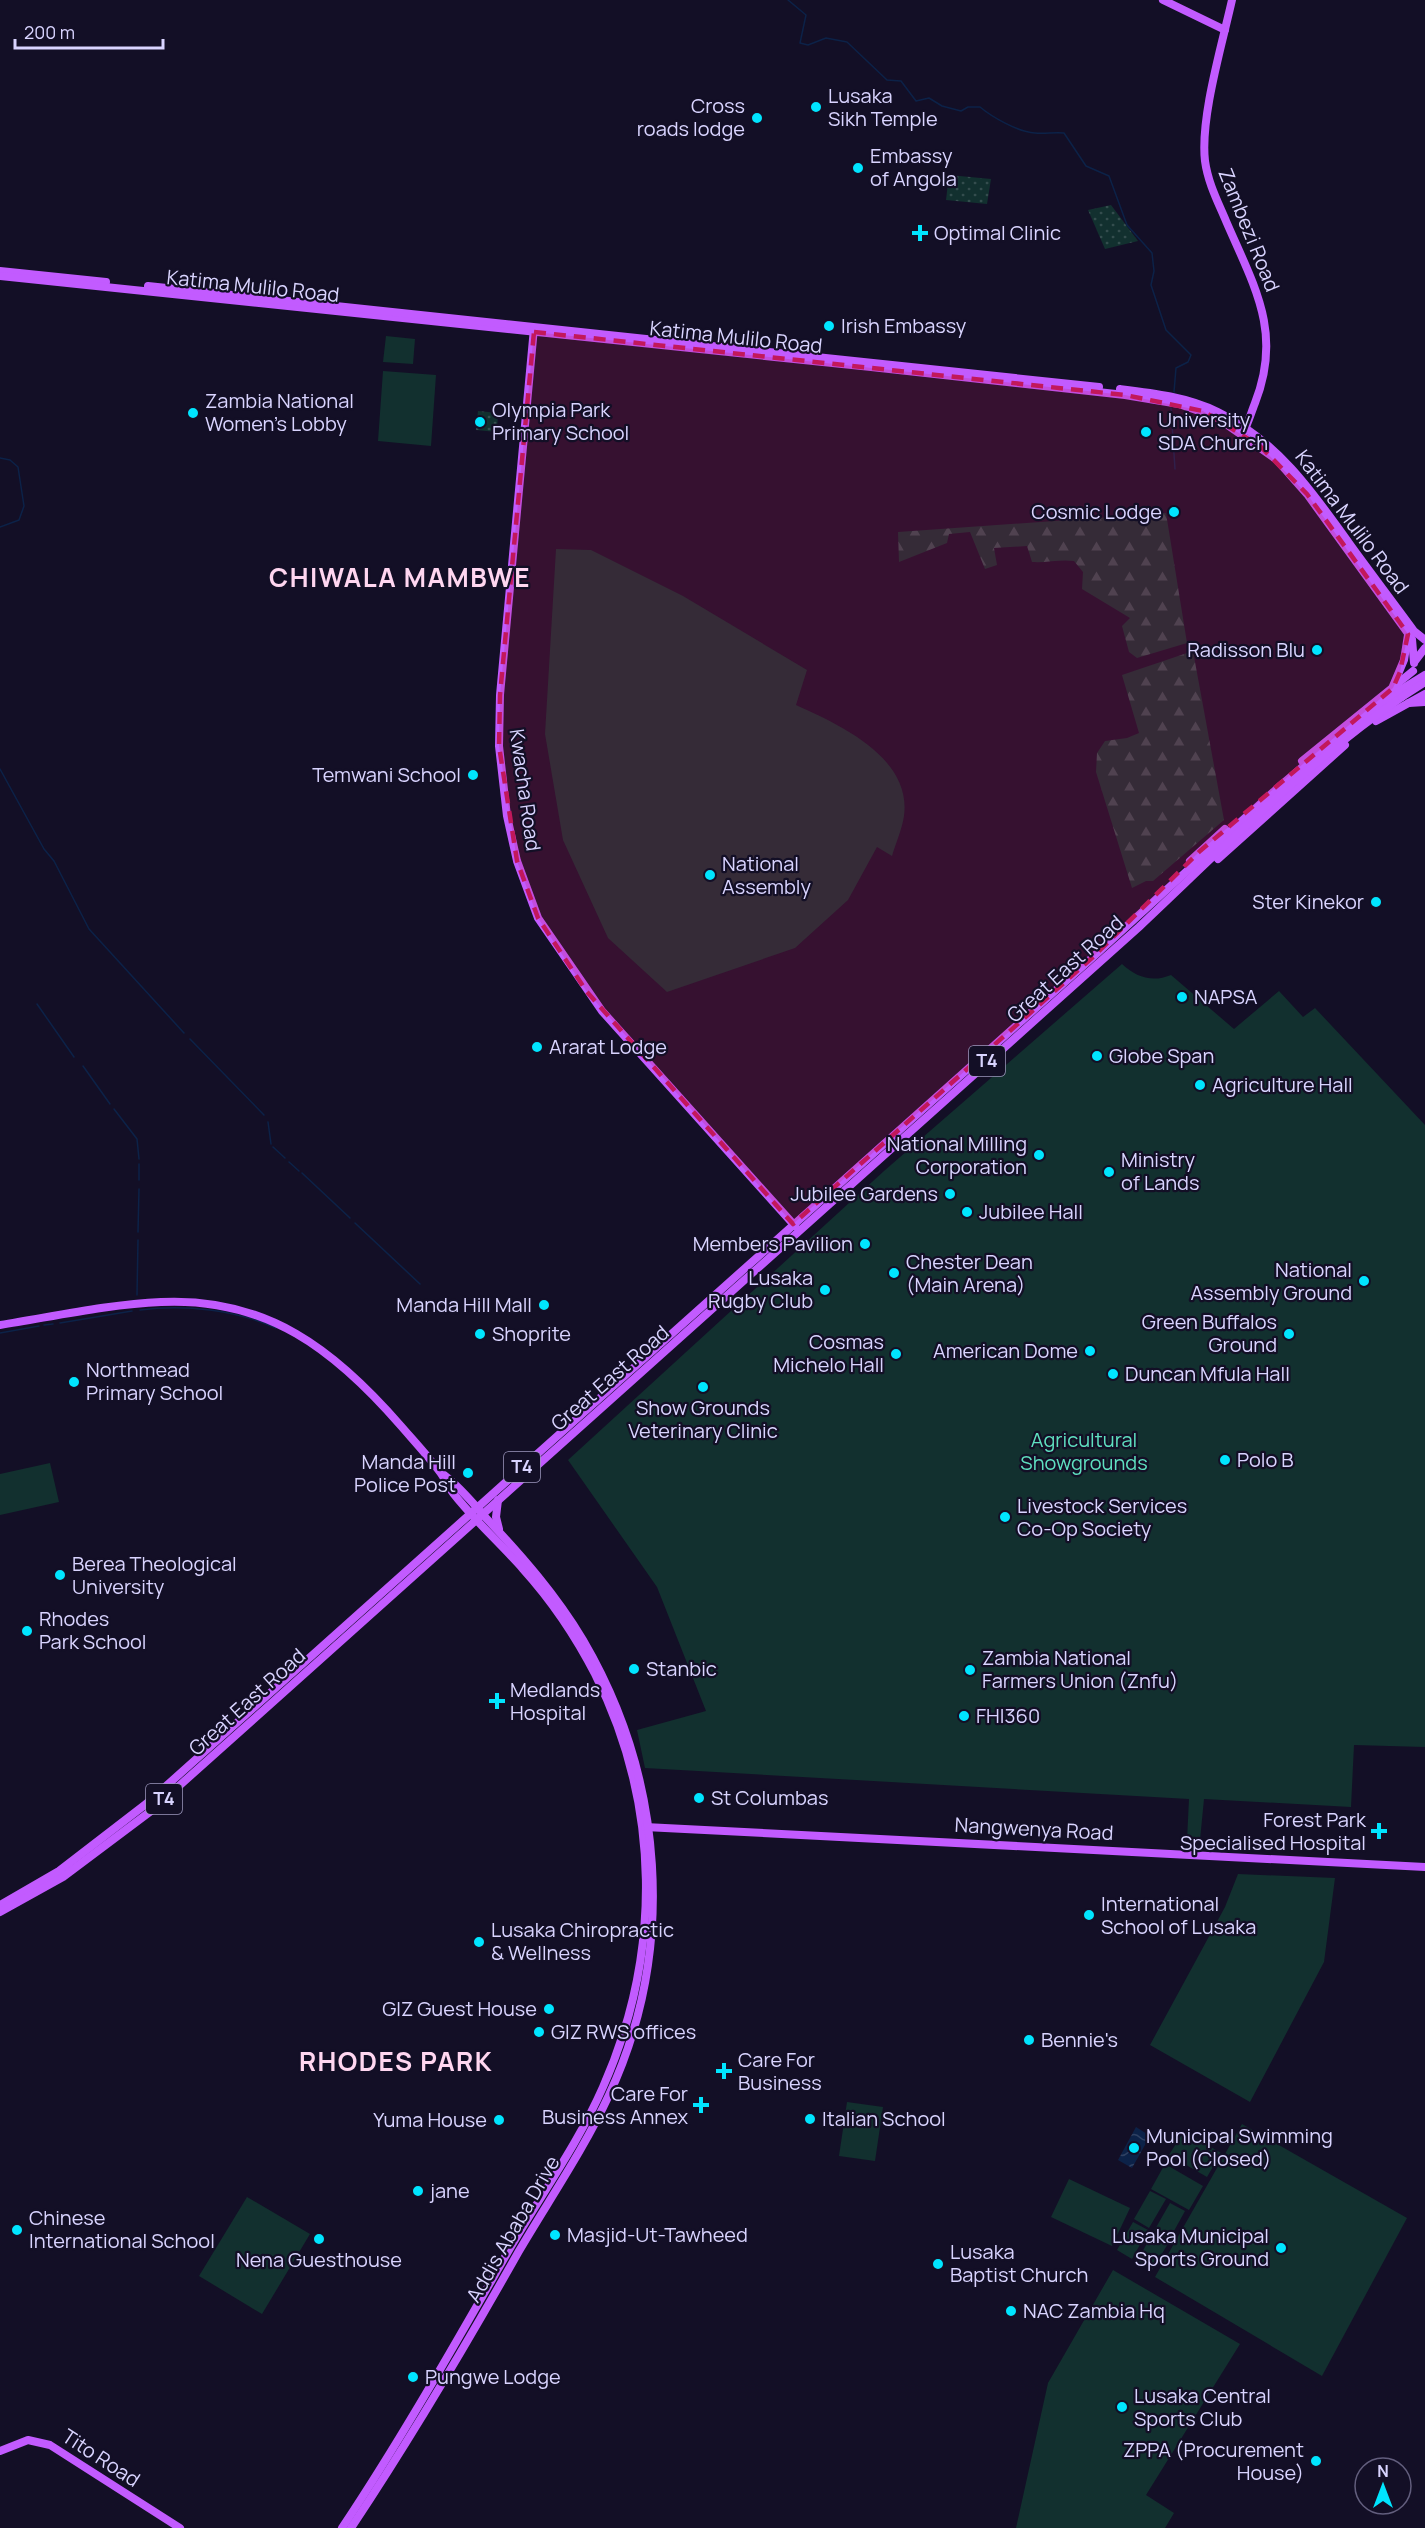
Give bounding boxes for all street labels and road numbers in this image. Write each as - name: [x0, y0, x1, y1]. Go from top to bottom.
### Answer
- street label: Zambezi Road: [1212, 164, 1286, 295]
- street label: Katima Mulilo Road: [165, 263, 341, 308]
- street label: Katima Mulilo Road: [648, 314, 824, 359]
- street label: Katima Mulilo Road: [1289, 444, 1415, 599]
- street label: Kwacha Road: [504, 727, 547, 853]
- street label: Great East Road: [1001, 909, 1129, 1028]
- road number: T4: [969, 1046, 1005, 1076]
- street label: Great East Road: [545, 1319, 674, 1436]
- road number: T4: [504, 1452, 540, 1482]
- street label: Great East Road: [183, 1642, 311, 1761]
- road number: T4: [146, 1784, 182, 1814]
- street label: Nangwenya Road: [954, 1811, 1114, 1846]
- street label: Addis Ababa Drive: [460, 2151, 565, 2307]
- street label: Tito Road: [57, 2422, 145, 2493]

